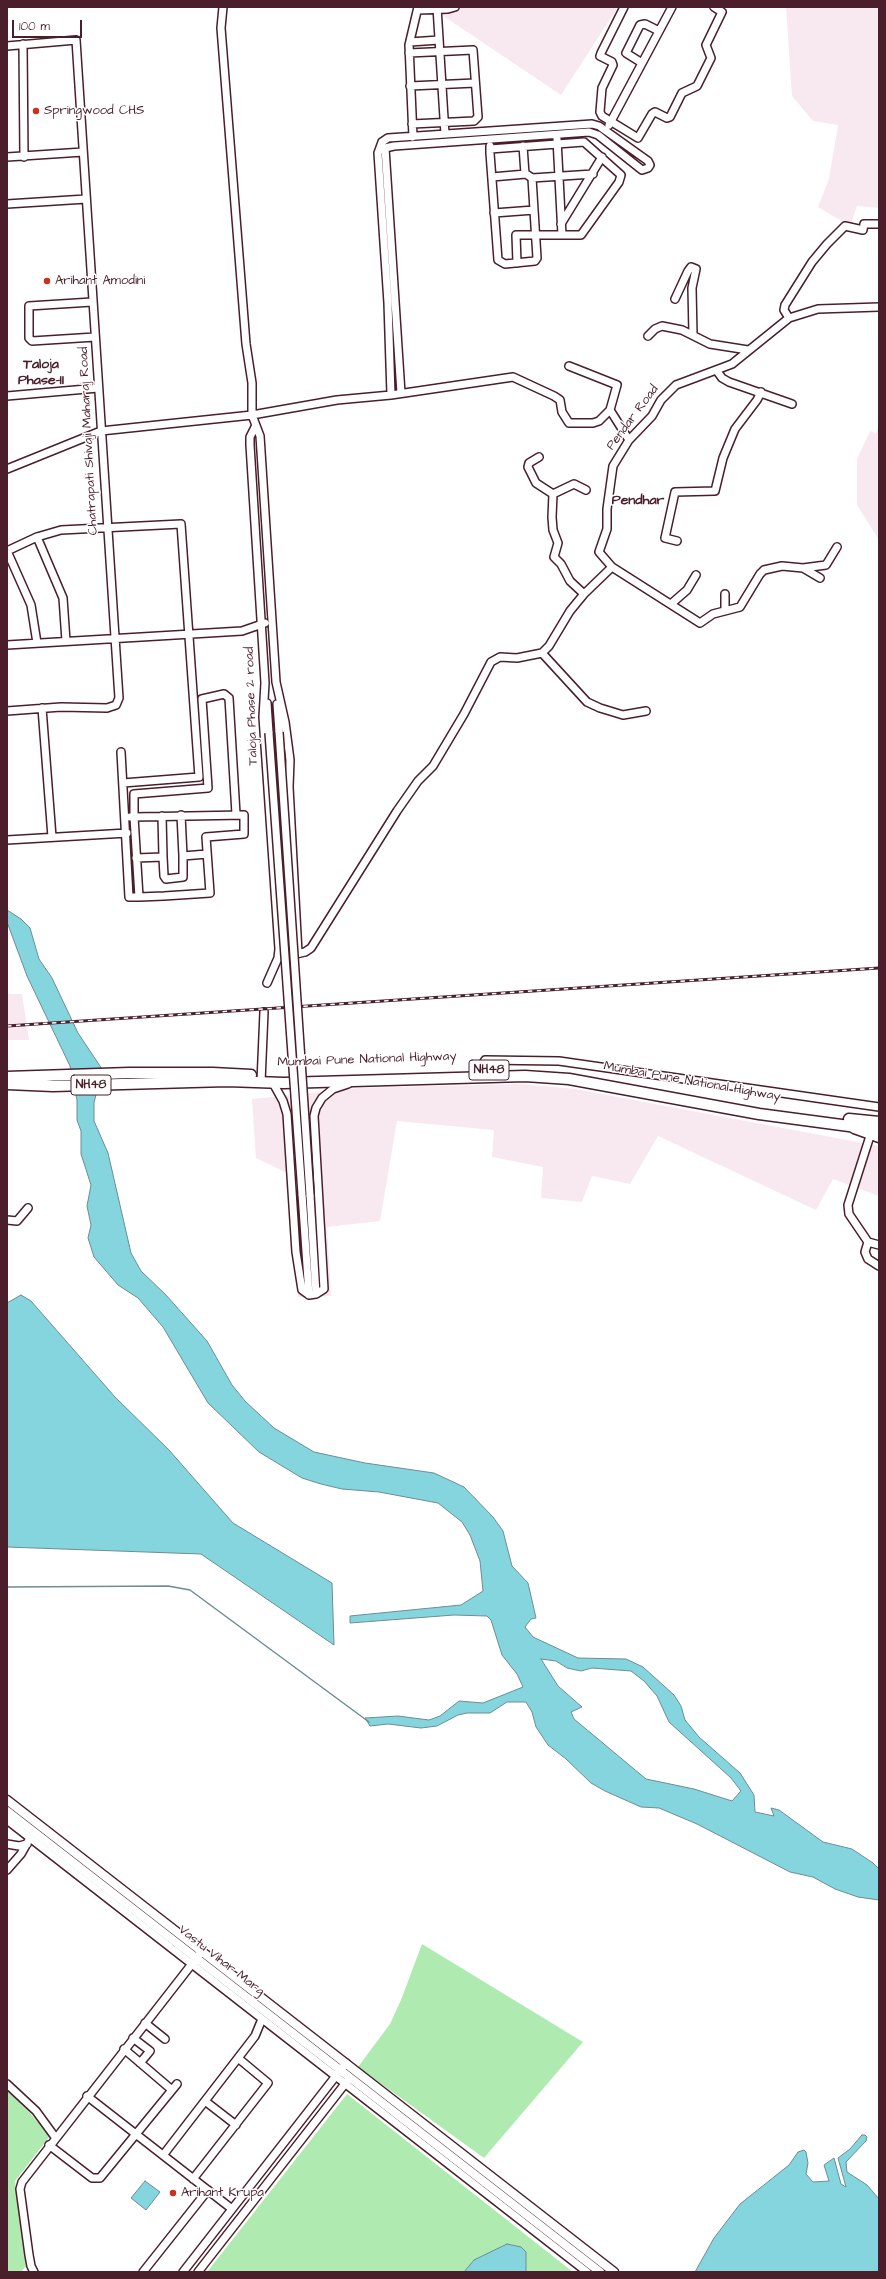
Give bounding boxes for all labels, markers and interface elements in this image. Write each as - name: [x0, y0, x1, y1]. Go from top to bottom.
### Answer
- scale bar: [14, 12, 84, 38]
- text: 100 m: [19, 18, 50, 35]
- place label: Springwood CHS: [44, 103, 144, 119]
- marker: Springwood CHS: [31, 106, 41, 116]
- place label: Arihant Amodini: [55, 273, 145, 289]
- marker: Arihant Amodini: [42, 276, 52, 286]
- street label: Chatrapati Shivaji Maharaj Road: [76, 346, 102, 536]
- district label: Taloja Phase-II: [18, 357, 64, 390]
- street label: Pendar Road: [603, 382, 663, 454]
- district label: Pendhar: [612, 493, 664, 509]
- street label: Taloja Phase 2 road: [242, 646, 262, 766]
- street label: Mumbai Pune National Highway: [277, 1049, 457, 1071]
- street label: Mumbai Pune National Highway: [602, 1059, 782, 1105]
- road number: NH48: [469, 1060, 509, 1080]
- road number: NH48: [71, 1075, 111, 1095]
- street label: Vastu Vihar Marg: [175, 1922, 267, 2000]
- place label: Arihant Krupa: [181, 2185, 264, 2201]
- marker: Arihant Krupa: [168, 2188, 178, 2198]

